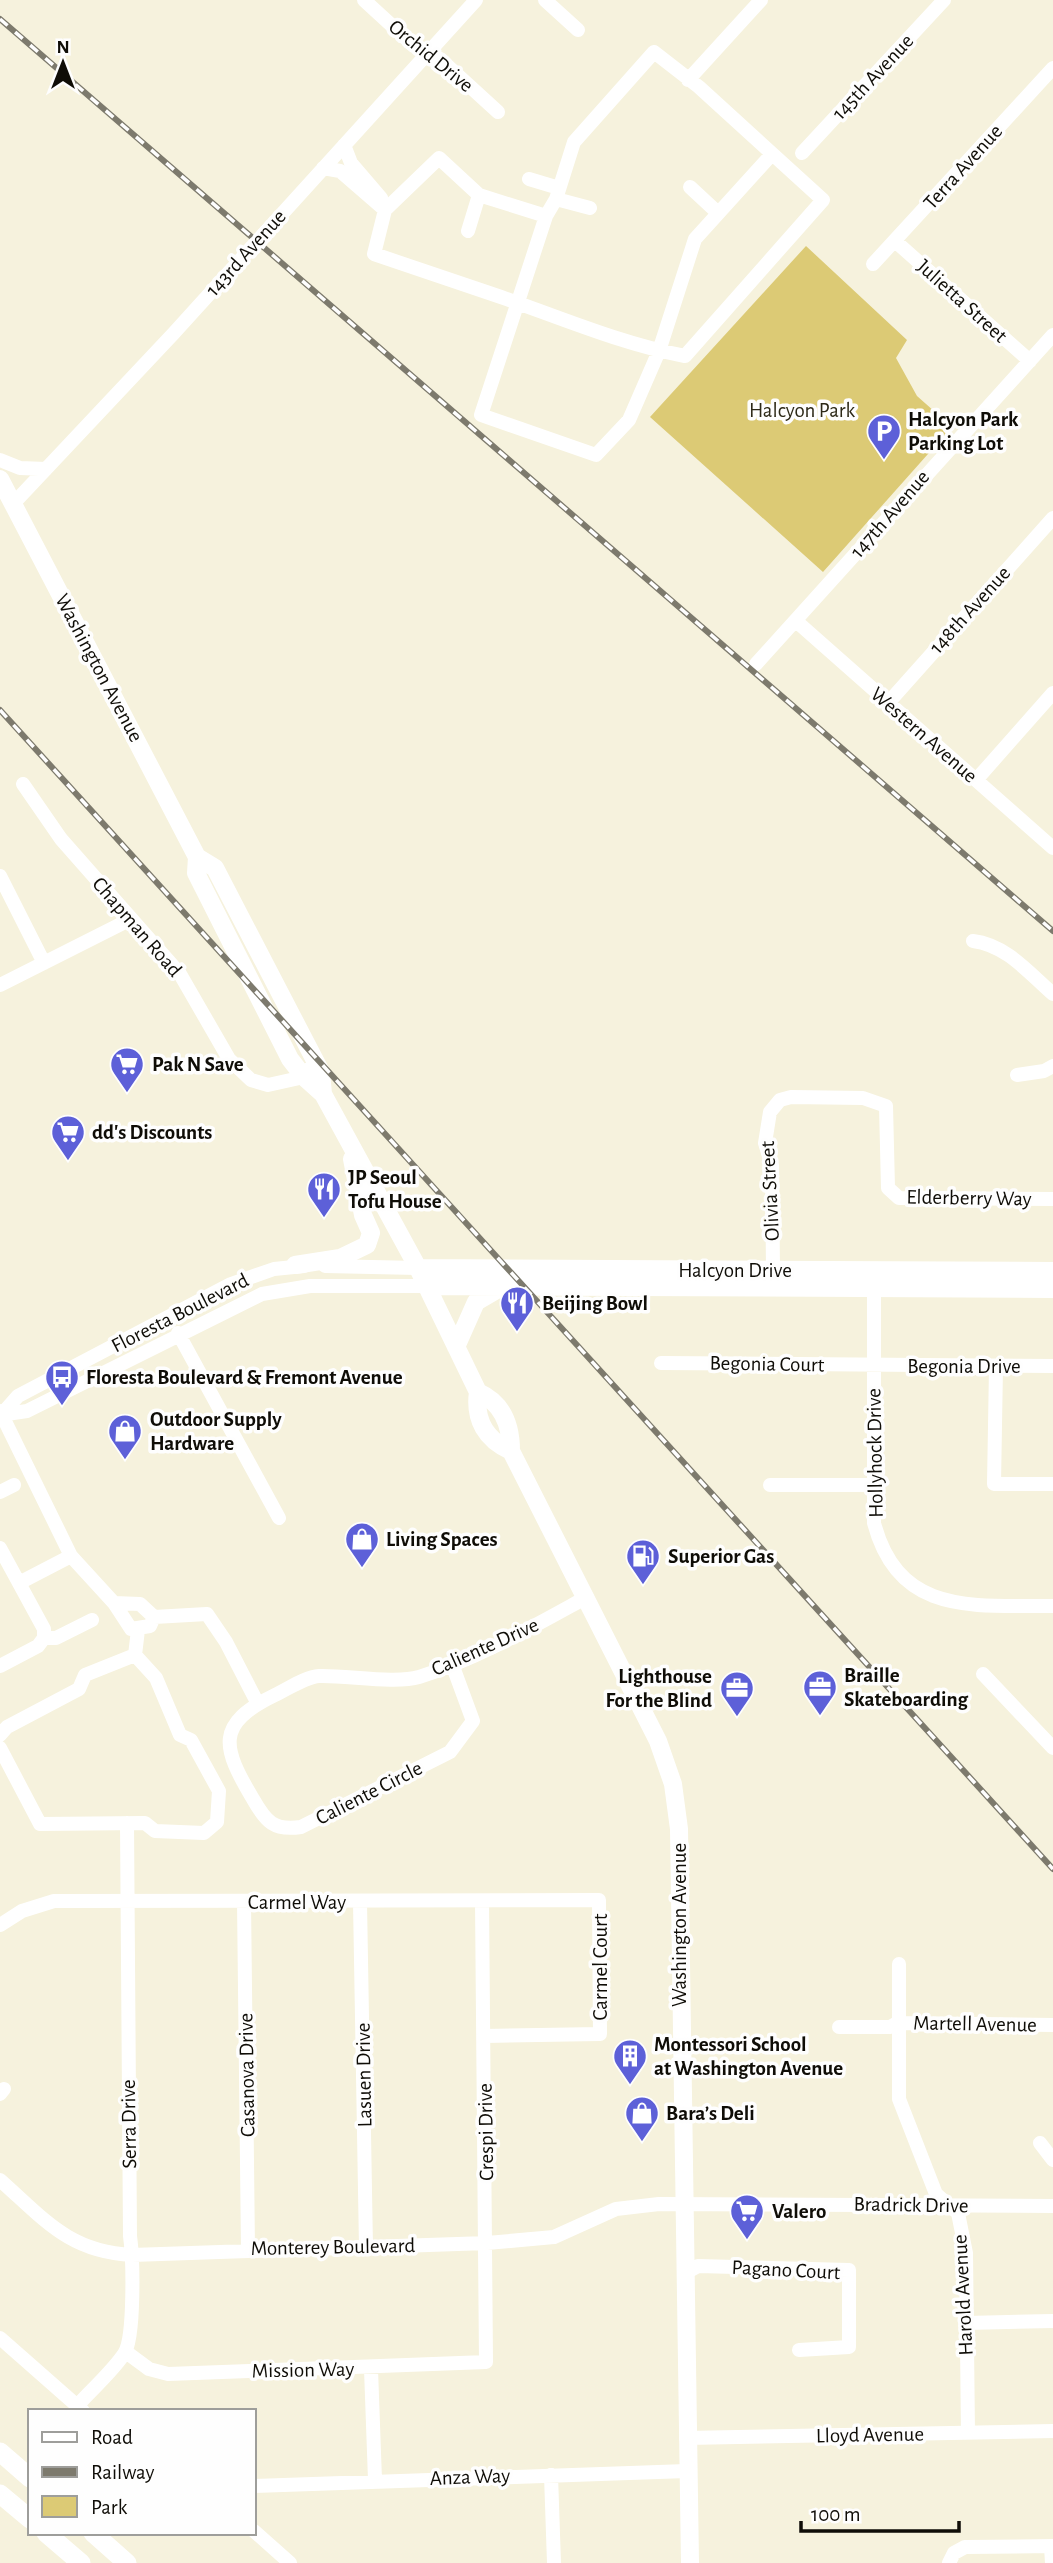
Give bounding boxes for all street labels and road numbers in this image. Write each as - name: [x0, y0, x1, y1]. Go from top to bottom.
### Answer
- street label: Orchid Drive: [385, 16, 477, 96]
- street label: 145th Avenue: [828, 30, 918, 124]
- street label: Terra Avenue: [920, 120, 1006, 214]
- street label: 143rd Avenue: [202, 206, 290, 300]
- street label: Julietta Street: [913, 255, 1011, 347]
- street label: 147th Avenue: [847, 466, 933, 562]
- street label: 148th Avenue: [926, 562, 1014, 658]
- street label: Washington Avenue: [51, 591, 147, 745]
- street label: Western Avenue: [867, 683, 981, 787]
- street label: Chapman Road: [88, 873, 186, 981]
- street label: Olivia Street: [757, 1140, 783, 1242]
- street label: Elderberry Way: [906, 1186, 1032, 1210]
- street label: Halcyon Drive: [678, 1260, 792, 1281]
- street label: Floresta Boulevard: [108, 1269, 252, 1357]
- street label: Begonia Court: [709, 1353, 825, 1376]
- street label: Begonia Drive: [907, 1356, 1021, 1377]
- street label: Hollyhock Drive: [863, 1388, 887, 1518]
- street label: Caliente Drive: [428, 1614, 542, 1680]
- street label: Caliente Circle: [312, 1757, 426, 1829]
- street label: Washington Avenue: [669, 1843, 690, 2007]
- street label: Carmel Way: [248, 1892, 346, 1913]
- street label: Carmel Court: [590, 1913, 611, 2021]
- street label: Martell Avenue: [913, 2012, 1037, 2036]
- street label: Casanova Drive: [235, 2013, 259, 2137]
- street label: Lasuen Drive: [353, 2023, 375, 2127]
- street label: Serra Drive: [118, 2079, 140, 2169]
- street label: Crespi Drive: [475, 2083, 497, 2181]
- street label: Bradrick Drive: [853, 2193, 969, 2217]
- street label: Harold Avenue: [949, 2234, 977, 2356]
- street label: Monterey Boulevard: [250, 2235, 416, 2259]
- street label: Pagano Court: [731, 2257, 841, 2283]
- street label: Mission Way: [251, 2359, 355, 2381]
- street label: Lloyd Avenue: [816, 2424, 924, 2446]
- street label: Anza Way: [429, 2465, 511, 2489]

